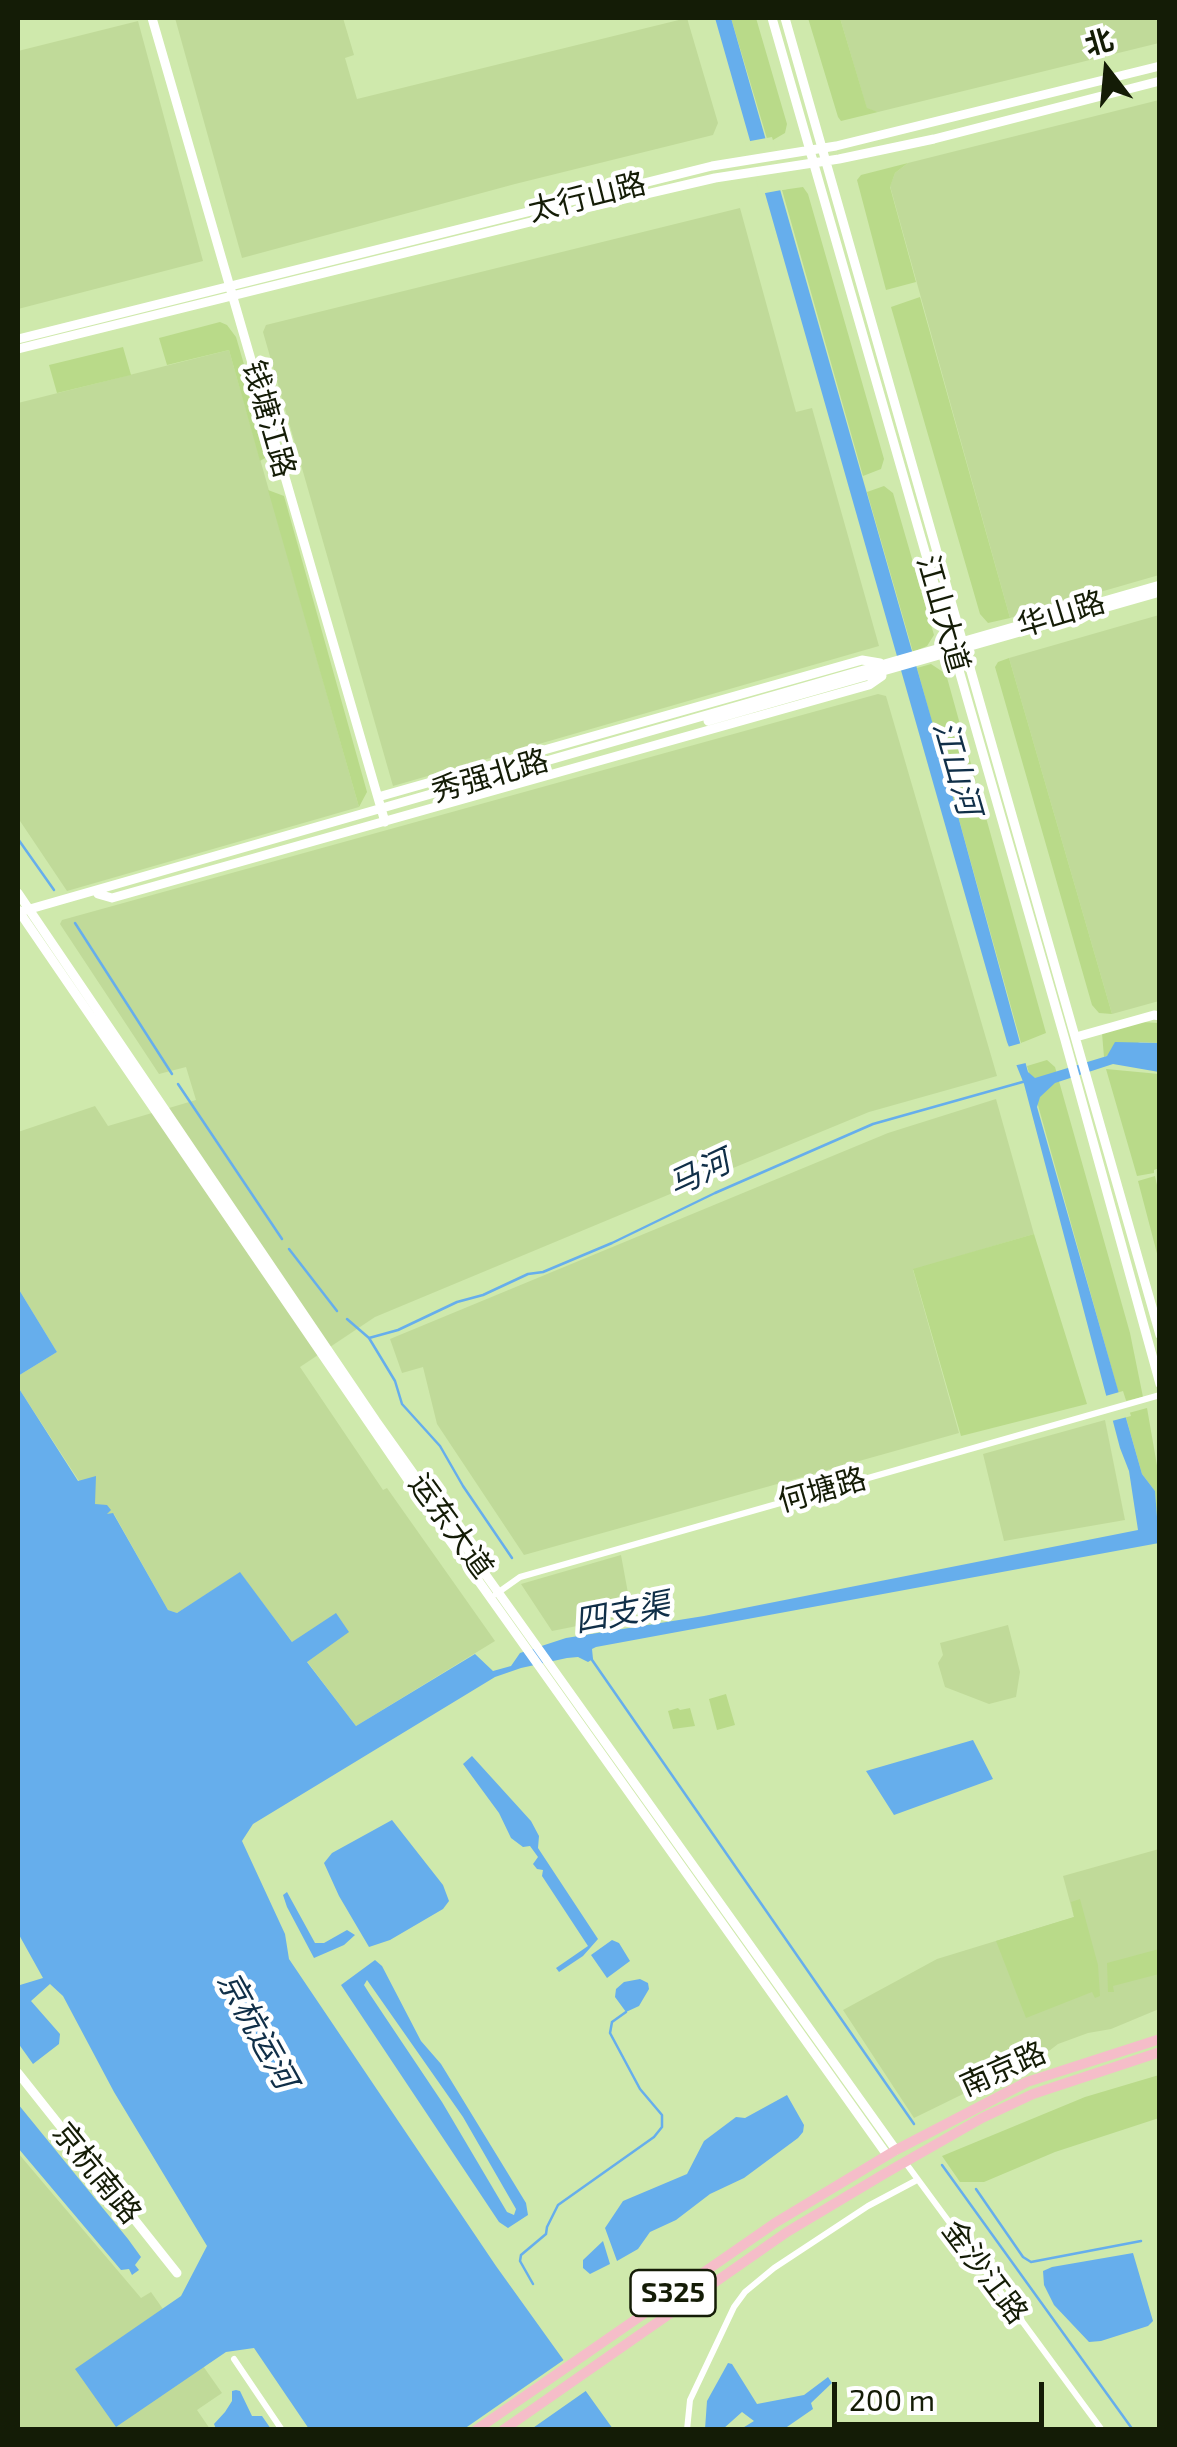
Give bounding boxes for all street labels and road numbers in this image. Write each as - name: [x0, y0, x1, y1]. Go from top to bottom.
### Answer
- street label: 太行山路: [524, 165, 650, 229]
- street label: 钱塘江路: [235, 356, 303, 482]
- street label: 江山大道: [909, 551, 977, 677]
- street label: 华山路: [1013, 584, 1109, 644]
- street label: 秀强北路: [427, 742, 553, 810]
- street label: 何塘路: [774, 1460, 870, 1520]
- street label: 运东大道: [401, 1467, 501, 1585]
- street label: 南京路: [955, 2034, 1051, 2104]
- street label: 京杭南路: [45, 2115, 149, 2231]
- street label: 金沙江路: [935, 2213, 1035, 2331]
- road number: S325: [630, 2270, 716, 2316]

